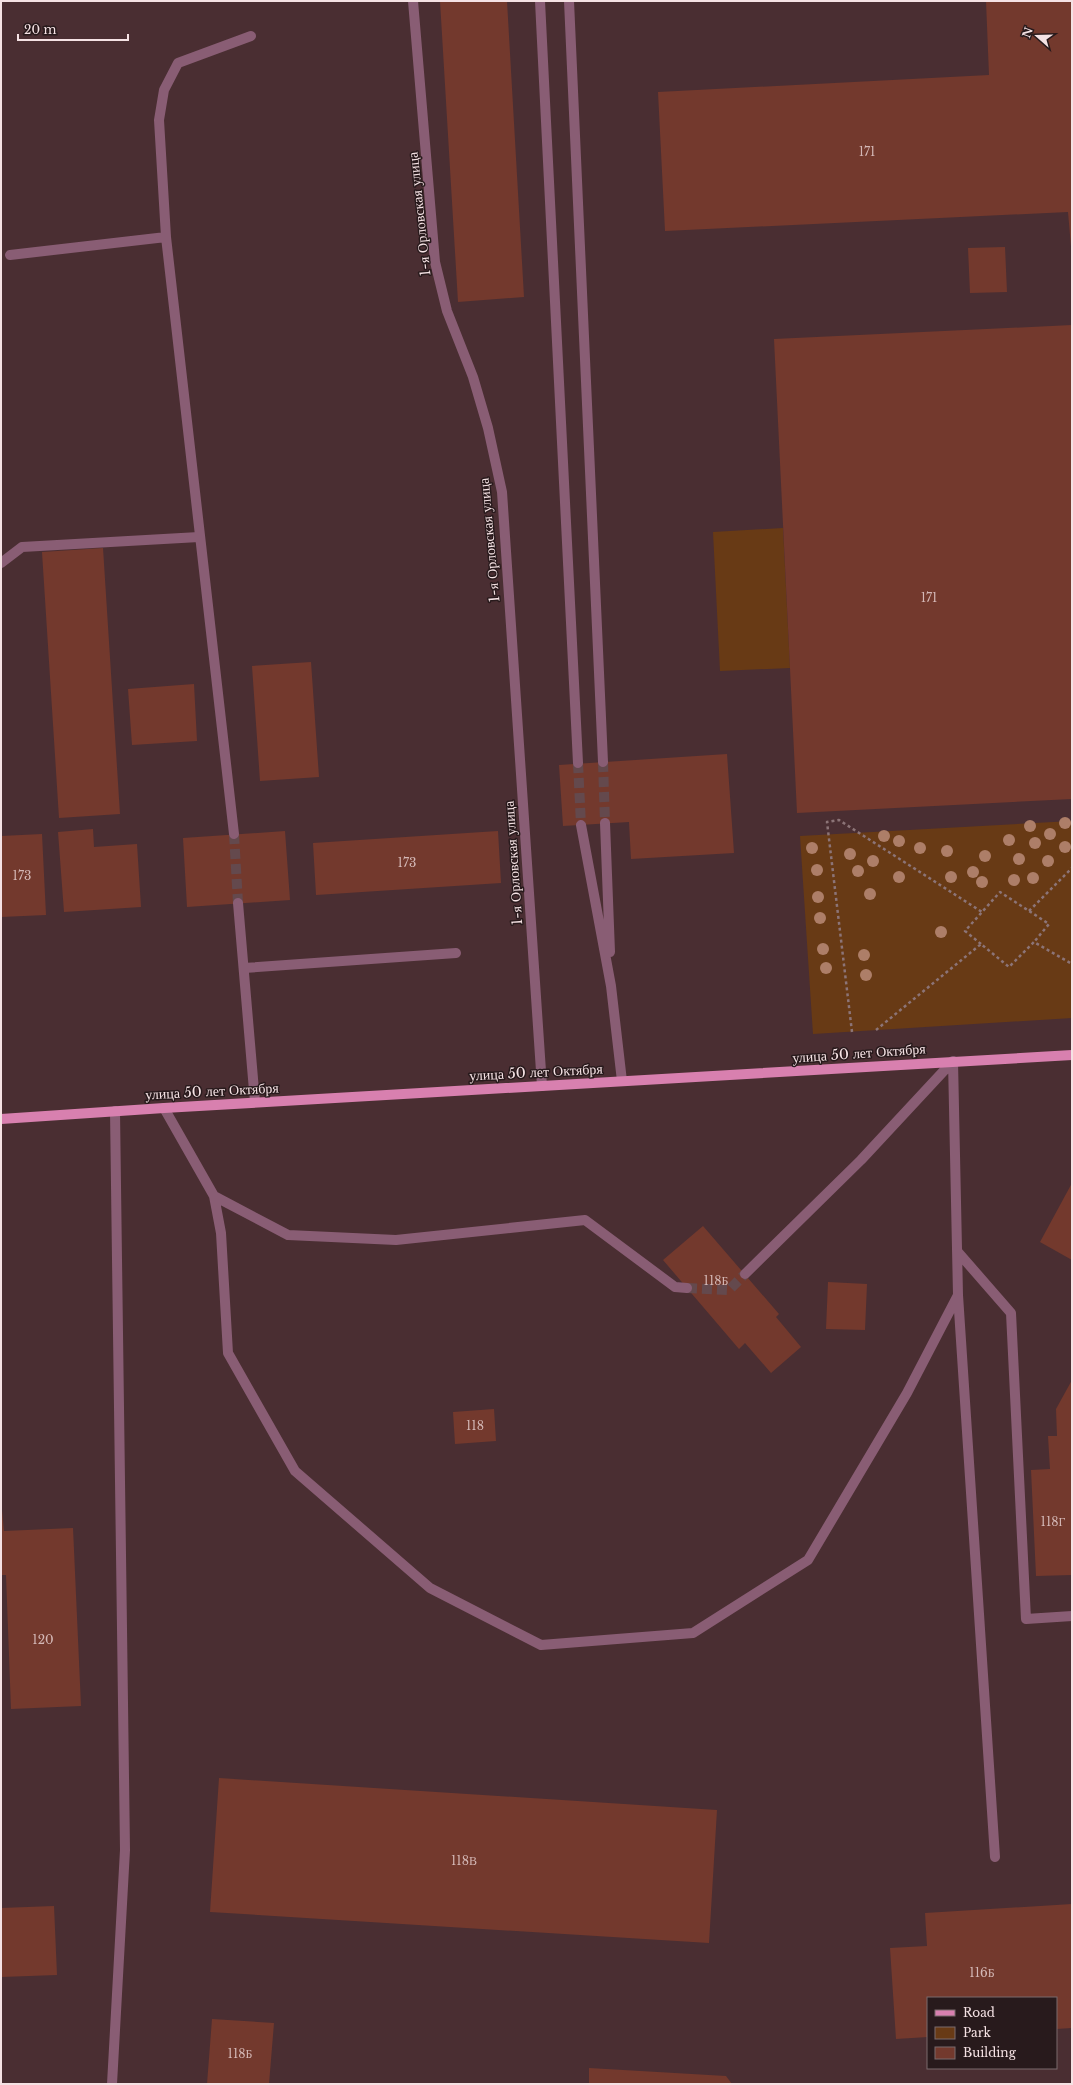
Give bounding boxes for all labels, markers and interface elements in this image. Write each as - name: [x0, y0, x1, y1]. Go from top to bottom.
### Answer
- scale bar: [18, 16, 128, 42]
- north arrow: [1017, 16, 1057, 56]
- text: 20 m: [24, 22, 56, 37]
- text: N: [1019, 25, 1036, 40]
- house number: 171: [859, 144, 875, 159]
- street label: 1-я Орловская улица: [403, 150, 434, 277]
- street label: 1-я Орловская улица: [475, 476, 503, 603]
- house number: 171: [921, 590, 937, 605]
- street label: 1-я Орловская улица: [500, 799, 526, 926]
- house number: 173: [398, 855, 416, 870]
- house number: 173: [13, 868, 31, 883]
- street label: улица 50 лет Октября: [792, 1039, 927, 1067]
- street label: улица 50 лет Октября: [469, 1059, 604, 1084]
- street label: улица 50 лет Октября: [145, 1078, 280, 1103]
- house number: 118Б: [704, 1273, 729, 1288]
- house number: 118: [466, 1418, 484, 1433]
- house number: 118Г: [1041, 1514, 1066, 1529]
- house number: 120: [32, 1632, 54, 1647]
- house number: 118В: [451, 1853, 477, 1868]
- house number: 116Б: [969, 1965, 995, 1980]
- legend: [927, 1997, 1057, 2069]
- text: Road: [963, 2005, 995, 2020]
- text: Park: [963, 2025, 991, 2040]
- text: Building: [963, 2045, 1017, 2060]
- house number: 118Б: [228, 2046, 253, 2061]

